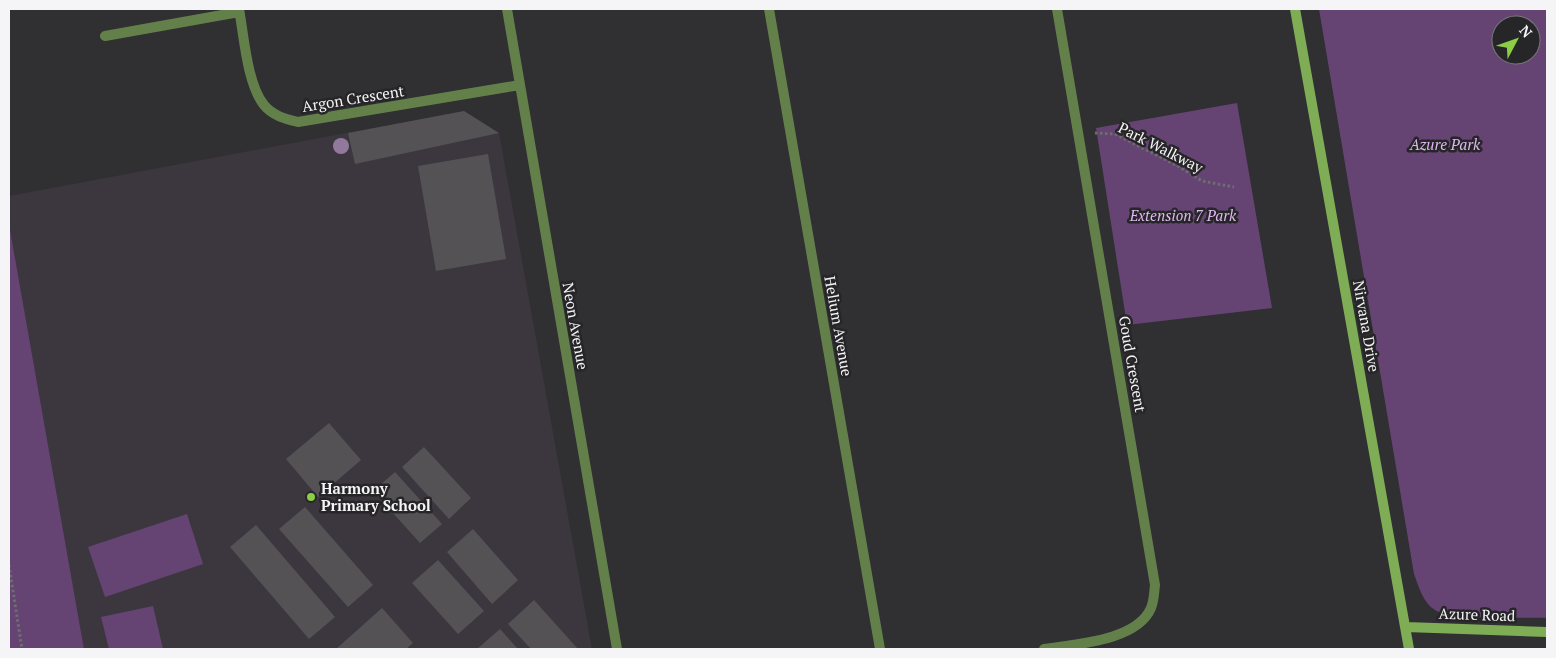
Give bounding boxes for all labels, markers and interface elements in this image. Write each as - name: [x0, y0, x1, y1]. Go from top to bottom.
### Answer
- north arrow: [1491, 15, 1541, 65]
- text: N: [1516, 21, 1537, 42]
- street label: Argon Crescent: [301, 80, 406, 116]
- street label: Park Walkway: [1115, 117, 1207, 177]
- park label: Azure Park: [1409, 134, 1481, 154]
- park label: Extension 7 Park: [1129, 205, 1237, 225]
- street label: Helium Avenue: [820, 274, 858, 378]
- street label: Nirvana Drive: [1349, 279, 1385, 373]
- street label: Neon Avenue: [558, 281, 594, 371]
- street label: Goud Crescent: [1115, 314, 1151, 414]
- place label: Harmony Primary School: [321, 478, 431, 515]
- marker: Harmony Primary School: [305, 491, 317, 503]
- street label: Azure Road: [1438, 603, 1516, 625]

